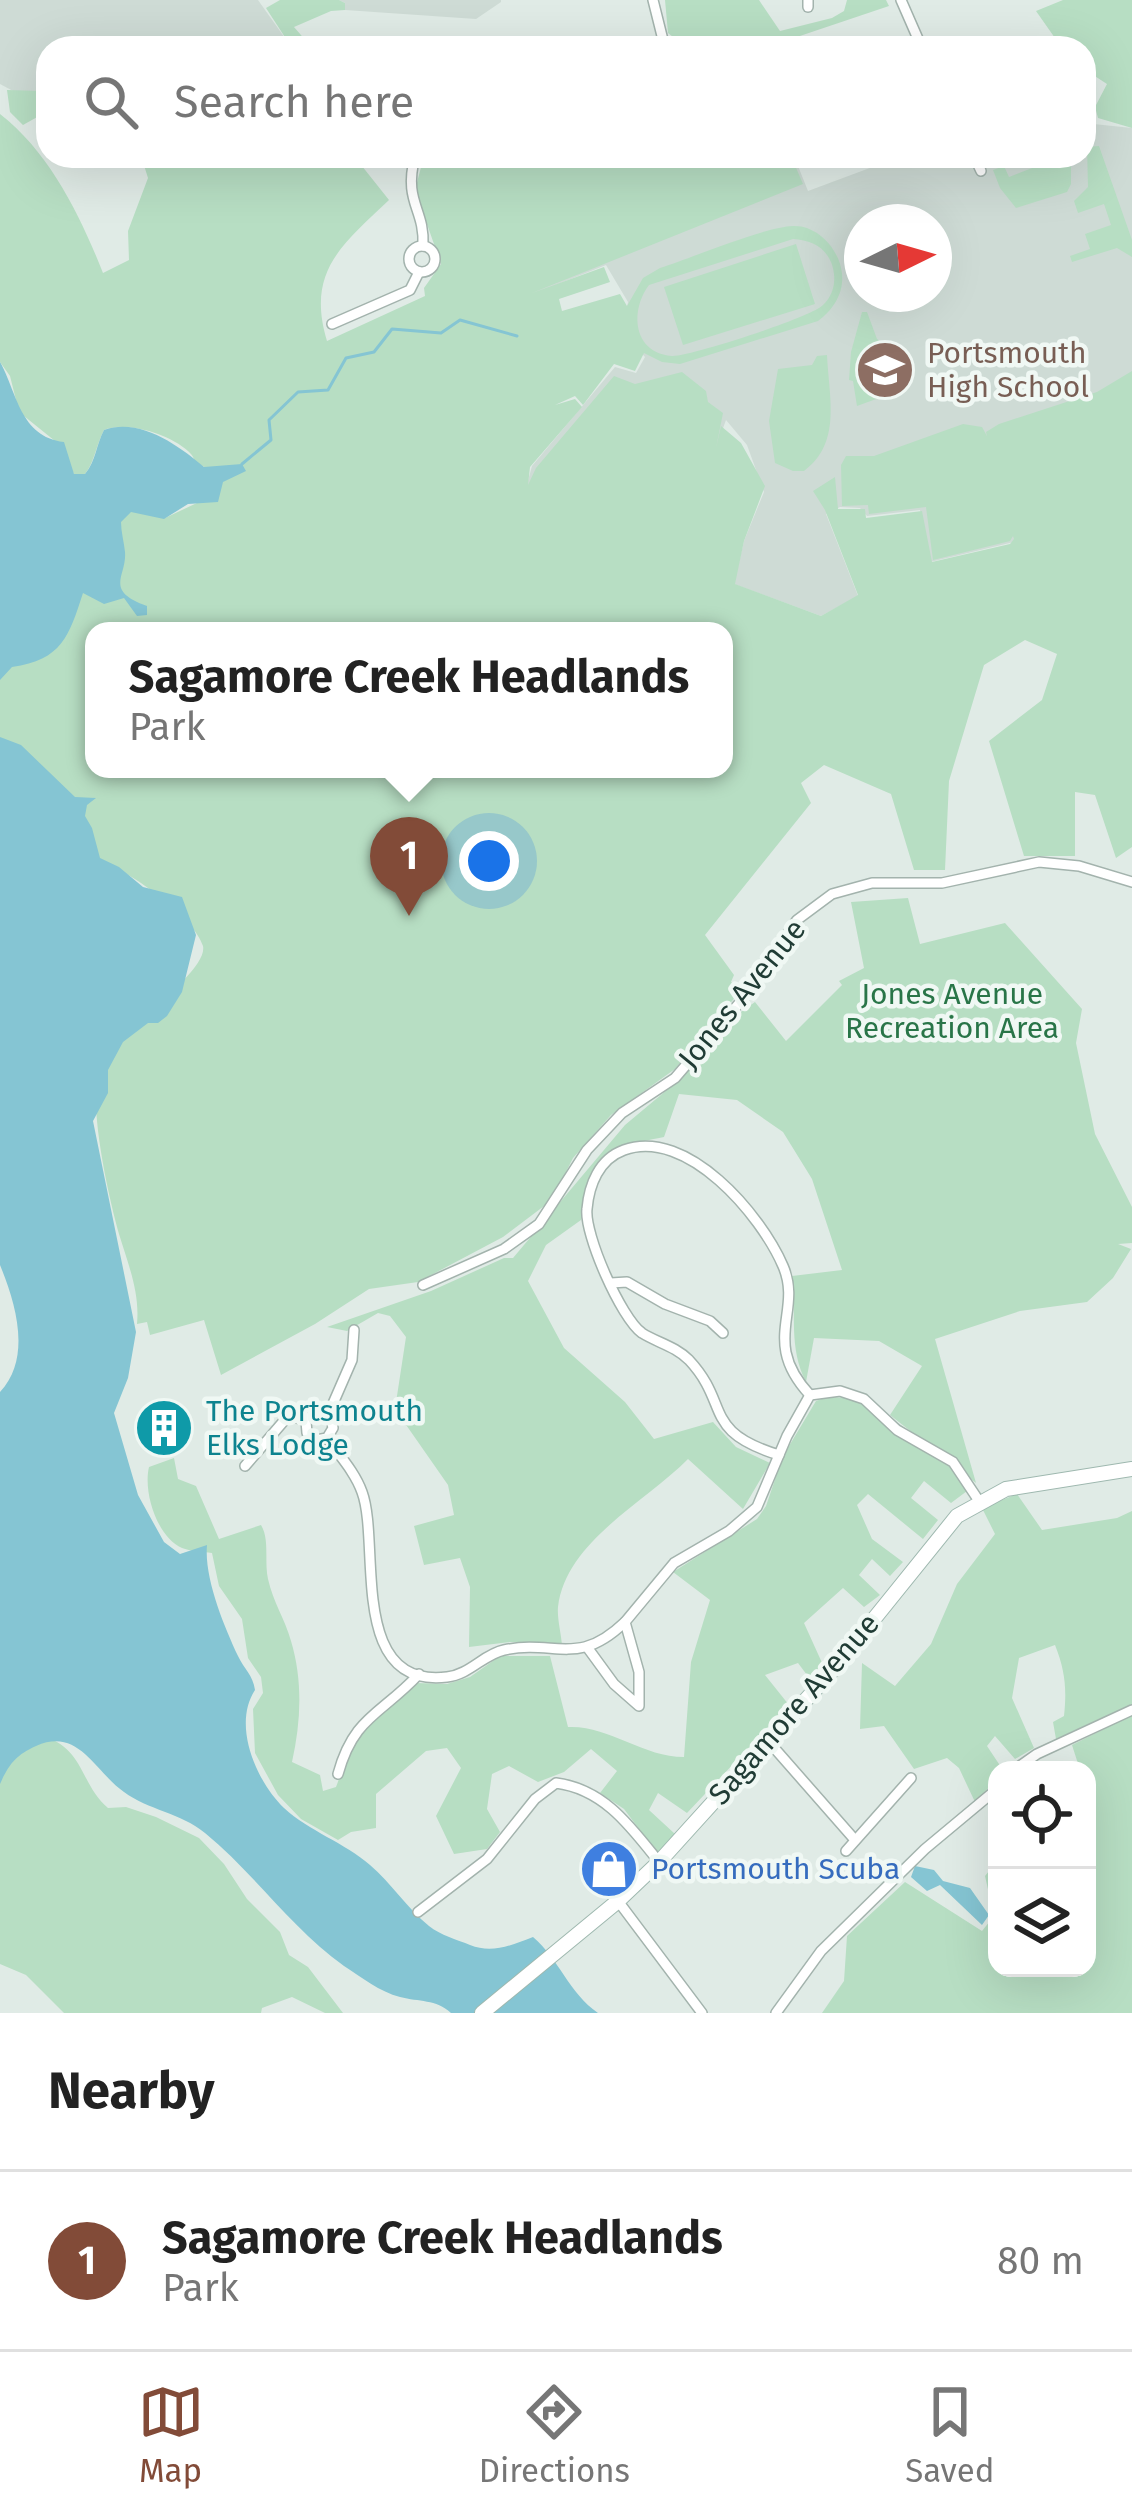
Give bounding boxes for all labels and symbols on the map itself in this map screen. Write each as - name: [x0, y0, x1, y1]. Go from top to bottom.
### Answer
- north arrow: [844, 204, 952, 312]
- place label: Portsmouth High School: [927, 335, 1089, 405]
- school or university icon: Portsmouth High School: [854, 339, 916, 401]
- pin: 1: [370, 817, 448, 916]
- your location: [459, 831, 519, 891]
- street label: Jones Avenue: [671, 912, 813, 1076]
- park label: Jones Avenue Recreation Area: [845, 976, 1059, 1046]
- place label: The Portsmouth Elks Lodge: [206, 1393, 423, 1463]
- building icon: The Portsmouth Elks Lodge: [133, 1397, 195, 1459]
- street label: Sagamore Avenue: [701, 1606, 887, 1812]
- shop icon: Portsmouth Scuba: [578, 1838, 640, 1900]
- place label: Portsmouth Scuba: [651, 1851, 900, 1887]

